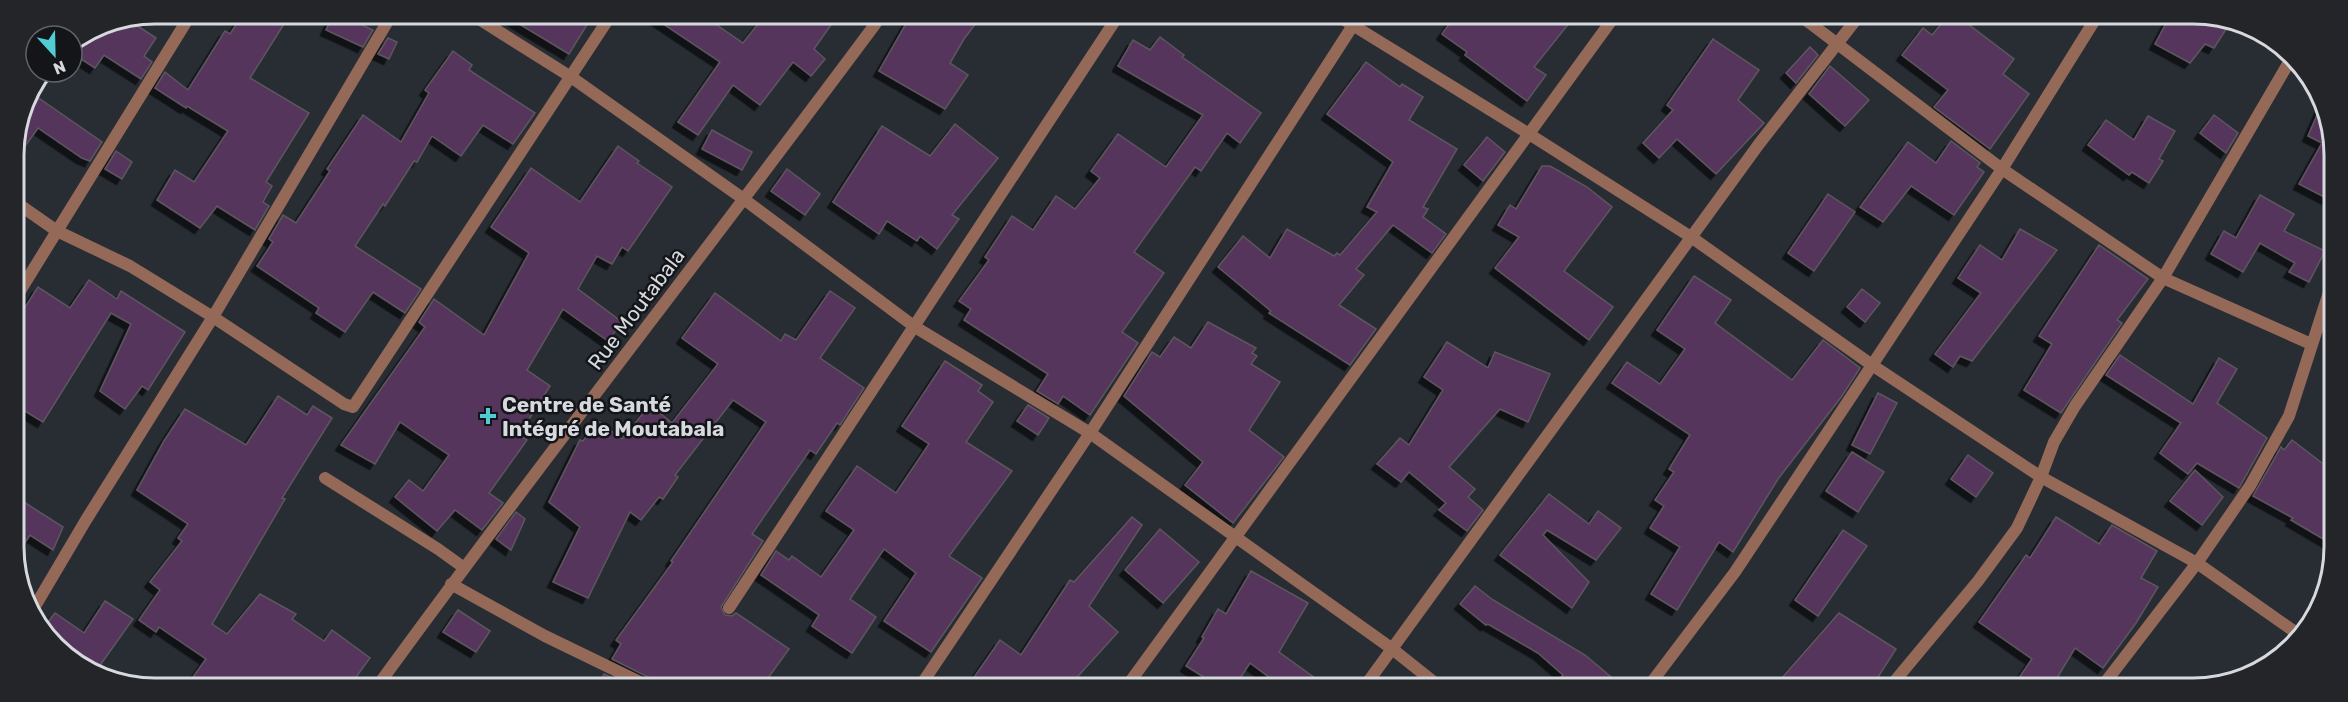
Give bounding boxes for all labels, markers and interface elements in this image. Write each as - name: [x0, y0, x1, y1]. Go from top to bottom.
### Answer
- north arrow: [24, 24, 84, 84]
- text: N: [51, 56, 68, 78]
- street label: Rue Moutabala: [582, 243, 690, 375]
- place label: Centre de Santé Intégré de Moutabala: [502, 392, 724, 441]
- marker: Centre de Santé Intégré de Moutabala: [479, 407, 497, 425]

